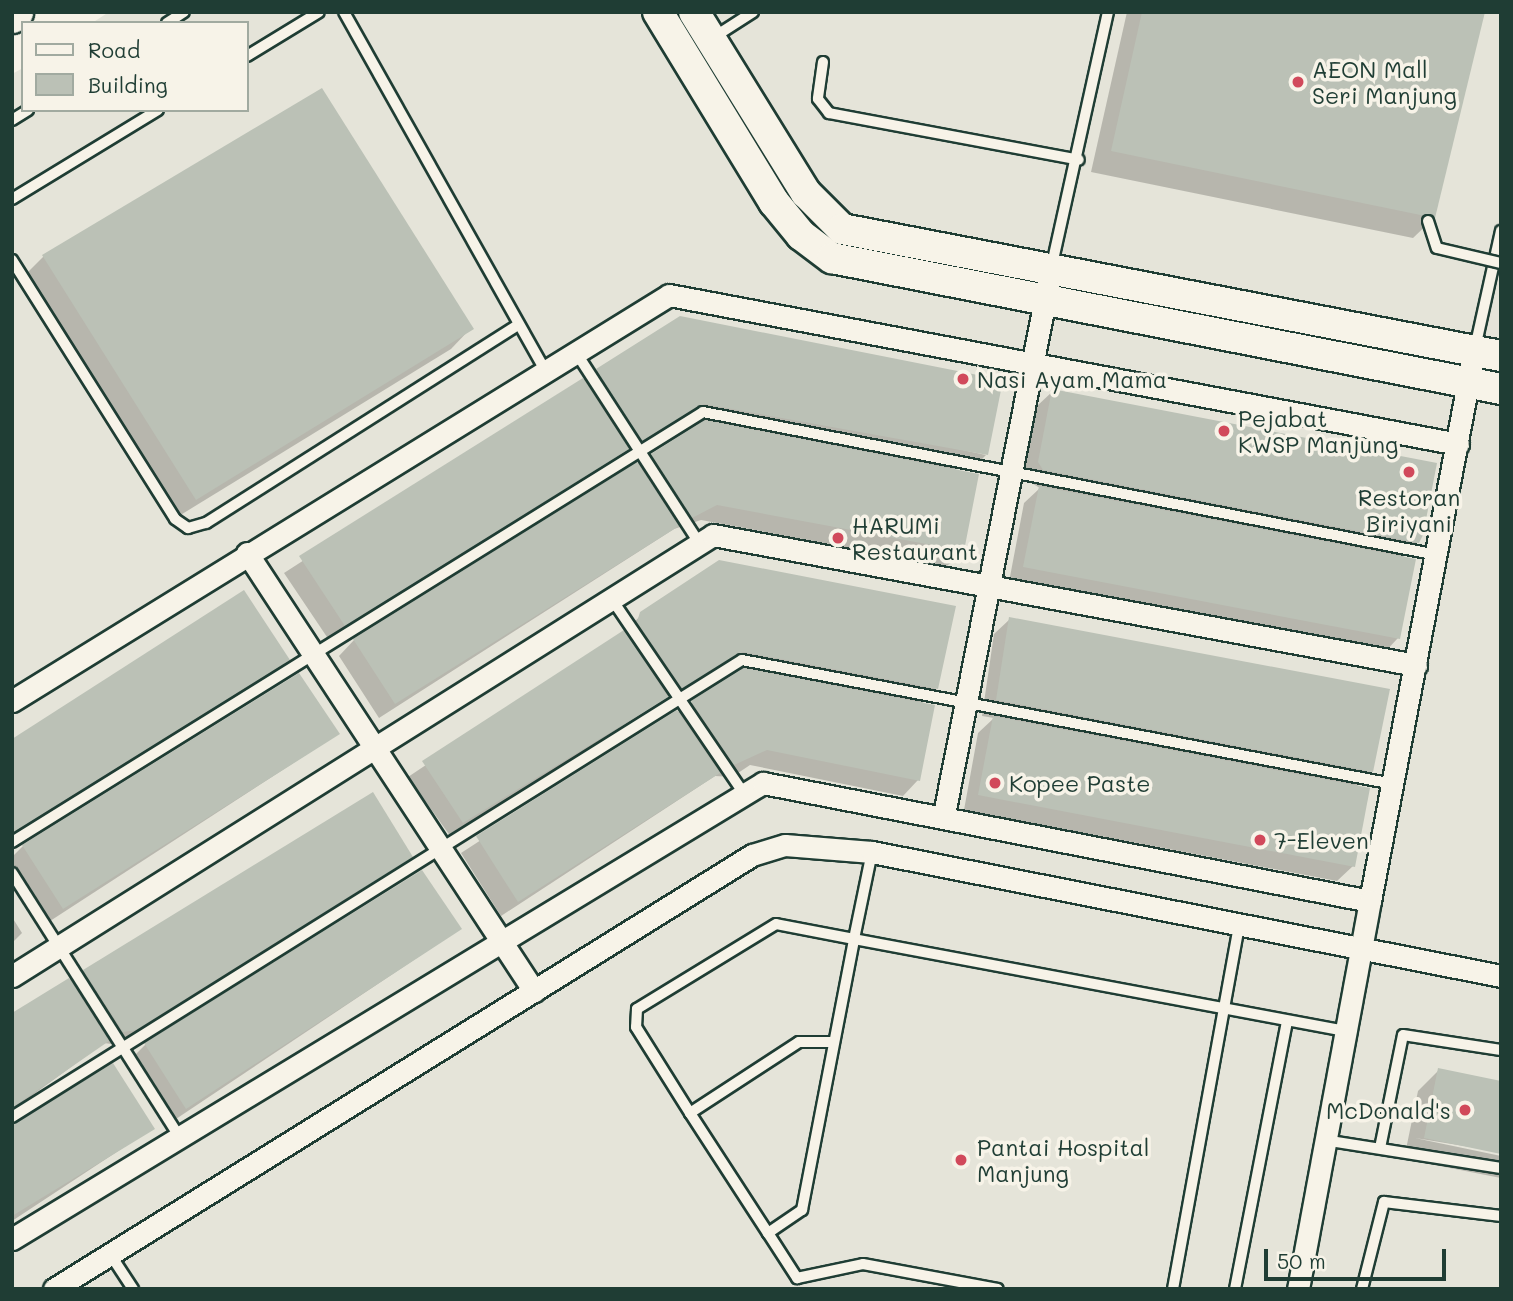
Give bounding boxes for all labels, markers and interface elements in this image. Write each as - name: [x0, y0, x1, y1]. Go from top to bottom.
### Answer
- legend: [21, 21, 248, 112]
- text: Road: [88, 36, 140, 63]
- place label: AEON Mall Seri Manjung: [1312, 55, 1457, 109]
- text: Building: [88, 71, 168, 98]
- marker: AEON Mall Seri Manjung: [1290, 74, 1306, 90]
- place label: Nasi Ayam Mama: [977, 365, 1167, 393]
- marker: Nasi Ayam Mama: [955, 371, 971, 387]
- place label: Pejabat KWSP Manjung: [1238, 404, 1398, 458]
- marker: Pejabat KWSP Manjung: [1216, 423, 1232, 439]
- marker: Restoran Biriyani: [1401, 464, 1417, 480]
- place label: Restoran Biriyani: [1358, 483, 1460, 537]
- place label: HARUMi Restaurant: [852, 511, 978, 565]
- marker: HARUMi Restaurant: [830, 530, 846, 546]
- place label: Kopee Paste: [1009, 769, 1151, 797]
- marker: Kopee Paste: [987, 775, 1003, 791]
- place label: 7-Eleven: [1274, 826, 1369, 854]
- marker: 7-Eleven: [1252, 832, 1268, 848]
- place label: McDonald's: [1326, 1096, 1451, 1124]
- marker: McDonald's: [1457, 1102, 1473, 1118]
- place label: Pantai Hospital Manjung: [977, 1133, 1150, 1187]
- marker: Pantai Hospital Manjung: [951, 1150, 971, 1170]
- scale bar: [1268, 1234, 1450, 1278]
- text: 50 m: [1277, 1247, 1326, 1274]

